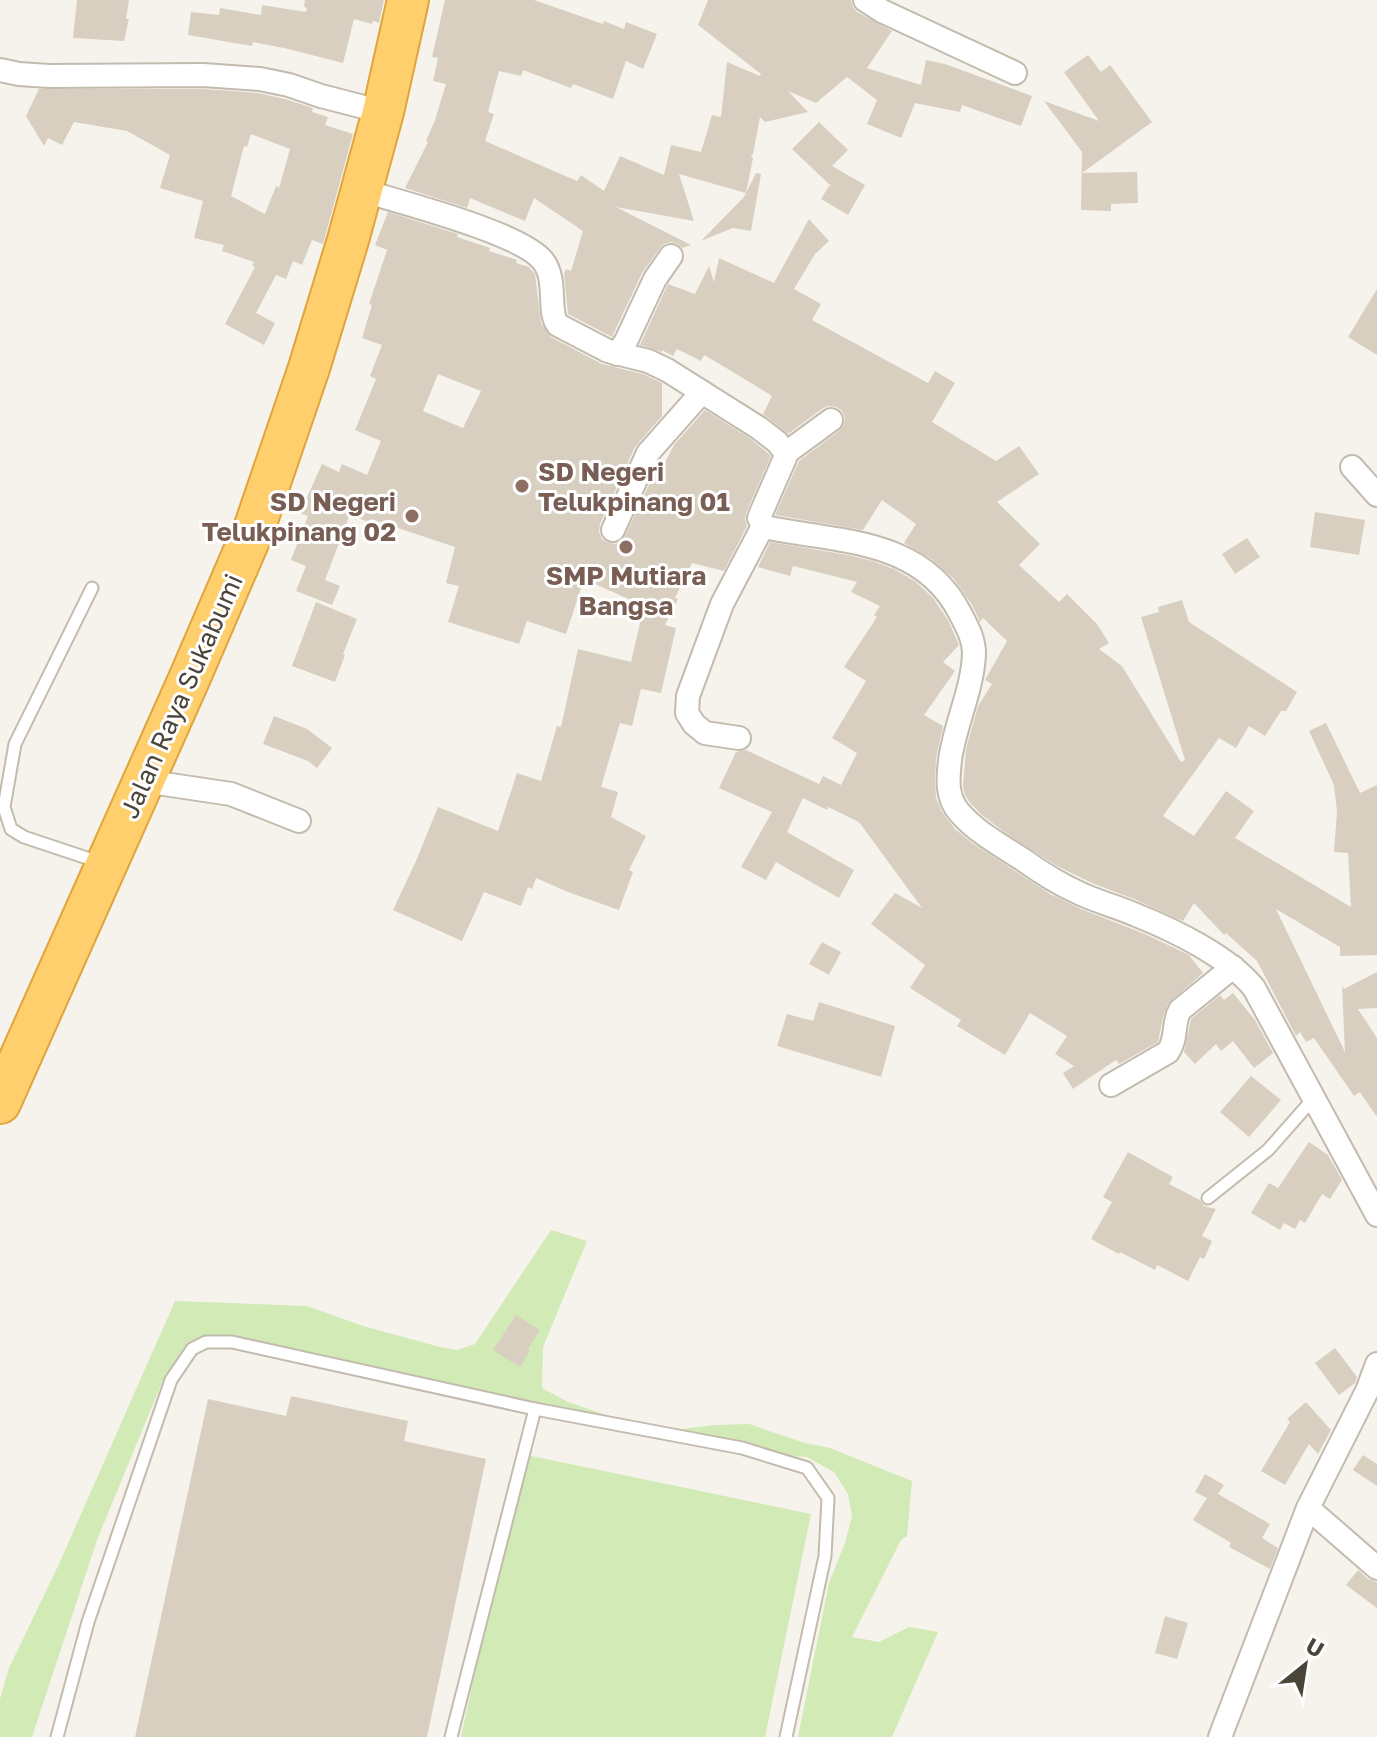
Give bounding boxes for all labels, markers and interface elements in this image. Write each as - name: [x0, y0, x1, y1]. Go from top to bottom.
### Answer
- place label: SD Negeri Telukpinang 01: [538, 456, 730, 517]
- marker: SD Negeri Telukpinang 01: [513, 477, 531, 495]
- place label: SD Negeri Telukpinang 02: [202, 486, 396, 547]
- marker: SD Negeri Telukpinang 02: [403, 507, 421, 525]
- marker: SMP Mutiara Bangsa: [617, 538, 635, 556]
- place label: SMP Mutiara Bangsa: [546, 560, 706, 621]
- street label: Jalan Raya Sukabumi: [113, 569, 249, 823]
- north arrow: [1265, 1625, 1345, 1705]
- text: U: [1302, 1632, 1329, 1663]

